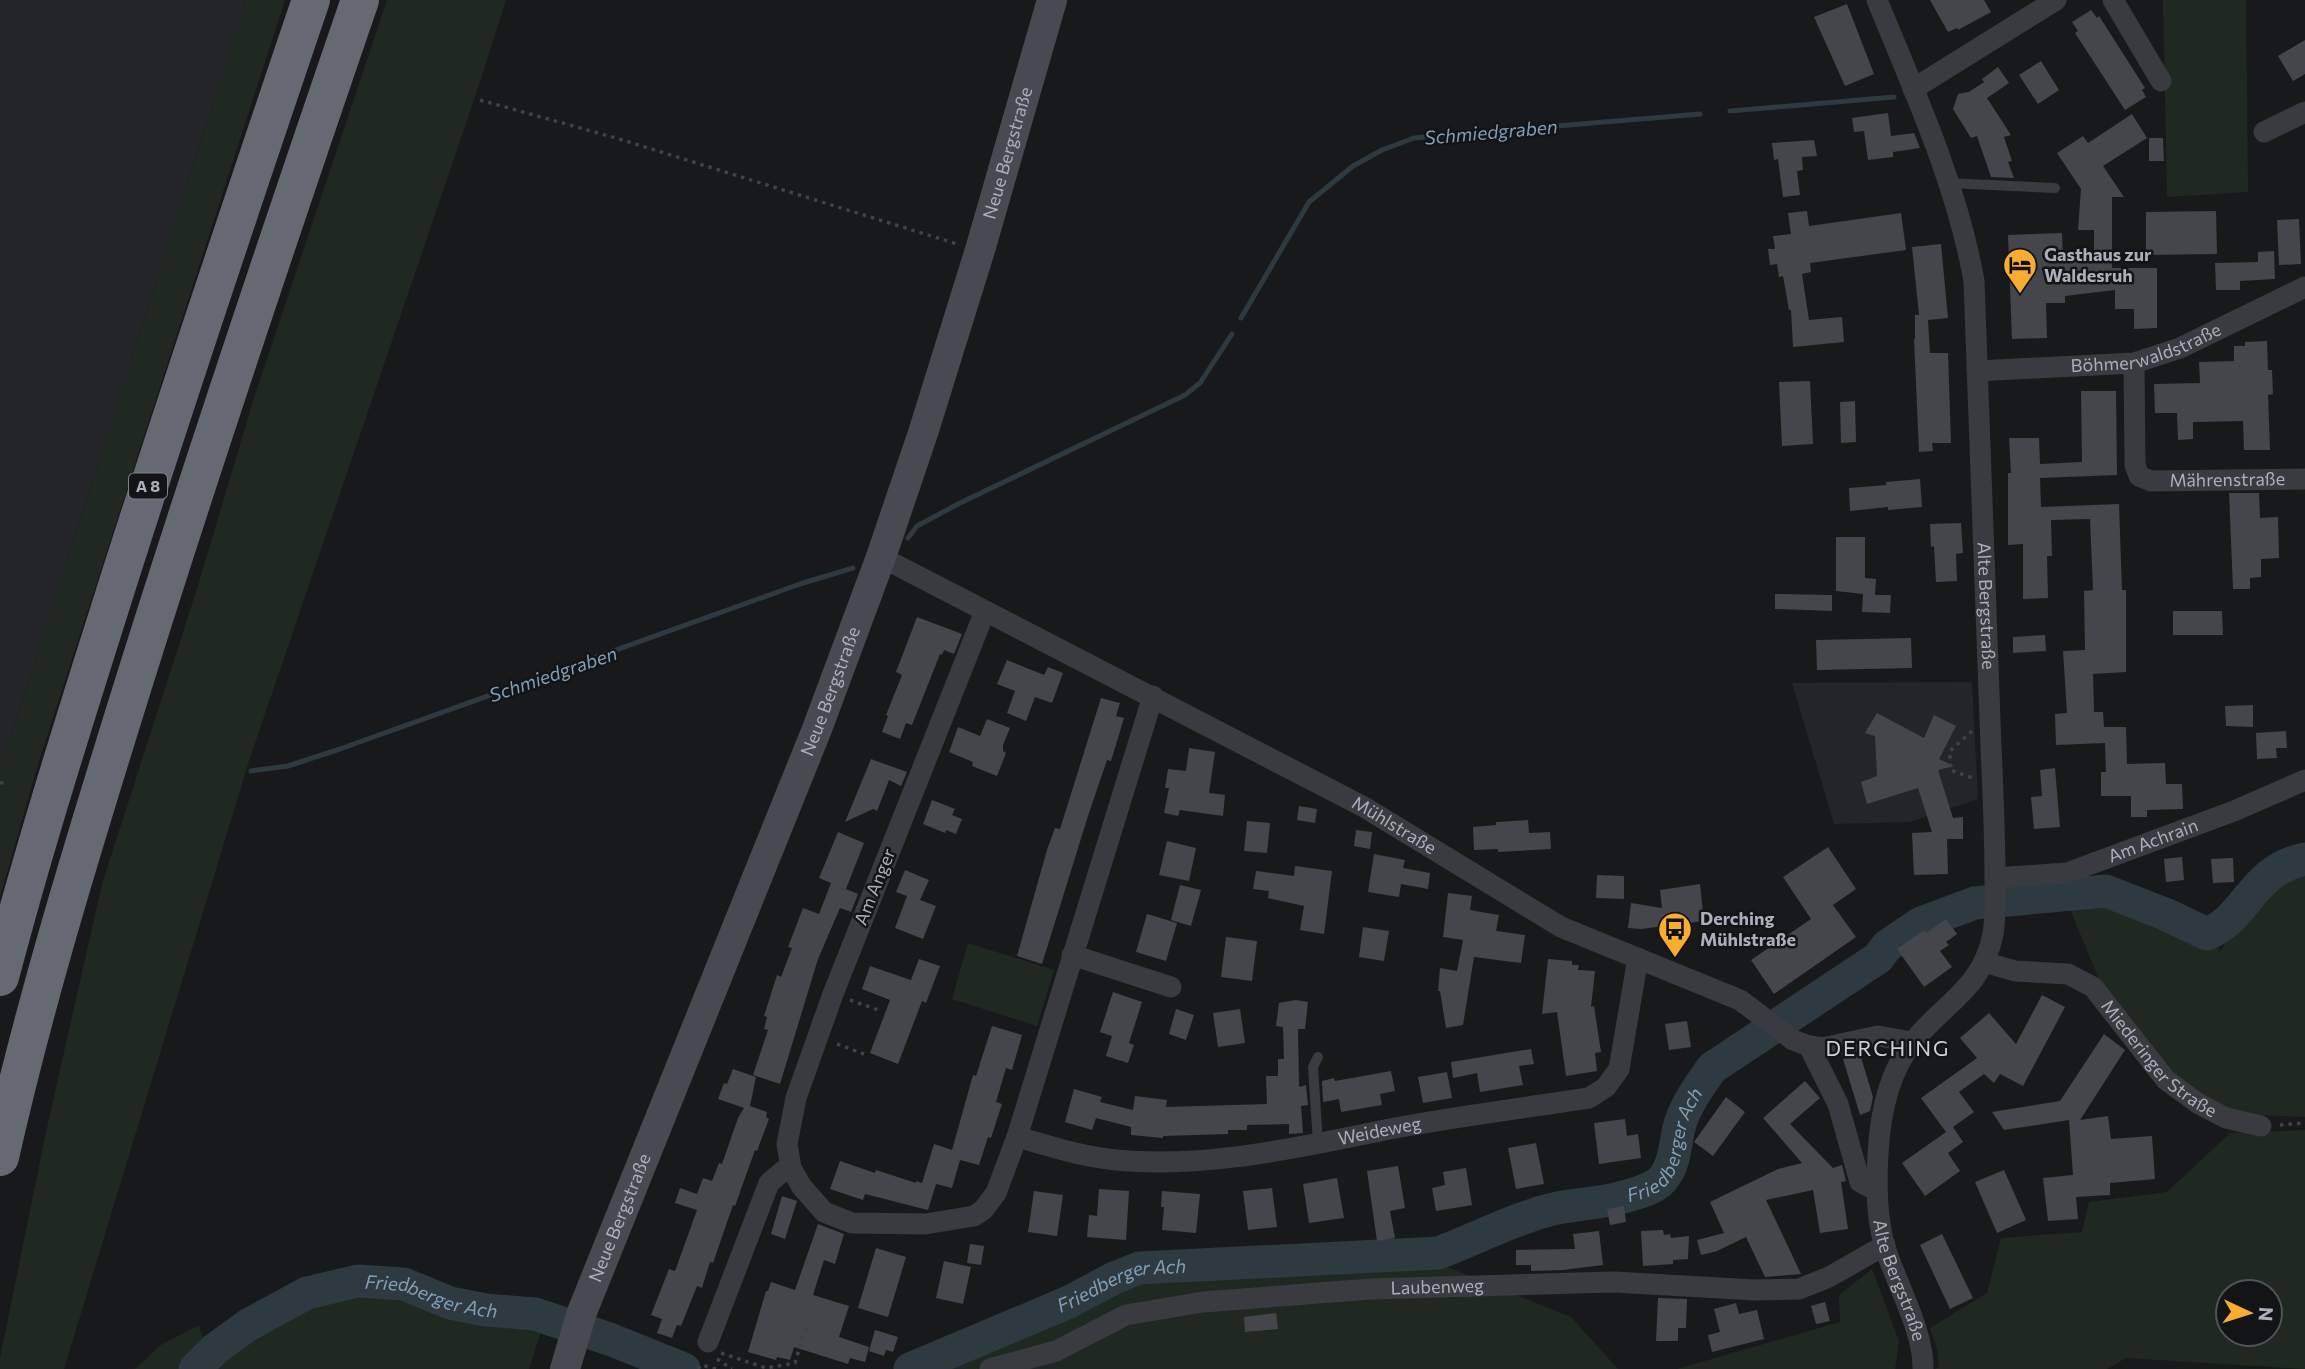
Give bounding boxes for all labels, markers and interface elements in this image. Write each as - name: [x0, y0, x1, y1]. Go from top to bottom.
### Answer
- street label: Neue Bergstraße: [977, 84, 1036, 222]
- water label: Schmiedgraben: [1423, 114, 1559, 149]
- place label: Gasthaus zur Waldesruh: [2044, 243, 2152, 286]
- hotel icon: Gasthaus zur Waldesruh: [2001, 246, 2039, 295]
- street label: Böhmerwaldstraße: [2070, 318, 2224, 376]
- street label: Mährenstraße: [2169, 467, 2285, 491]
- road number: A 8: [129, 474, 167, 499]
- street label: Alte Bergstraße: [1974, 542, 2000, 670]
- street label: Neue Bergstraße: [795, 623, 864, 759]
- water label: Schmiedgraben: [486, 641, 620, 706]
- street label: Mühlstraße: [1349, 791, 1441, 858]
- street label: Am Achrain: [2105, 813, 2201, 867]
- street label: Am Anger: [849, 845, 899, 928]
- place label: Derching Mühlstraße: [1700, 907, 1796, 950]
- bus stop icon: Derching Mühlstraße: [1656, 910, 1694, 959]
- street label: Miederinger Straße: [2097, 995, 2221, 1121]
- district label: DERCHING: [1826, 1035, 1950, 1060]
- water label: Friedberger Ach: [1624, 1083, 1707, 1206]
- street label: Weideweg: [1336, 1111, 1423, 1149]
- street label: Neue Bergstraße: [583, 1150, 655, 1285]
- street label: Alte Bergstraße: [1869, 1218, 1931, 1343]
- water label: Friedberger Ach: [1053, 1254, 1187, 1317]
- water label: Friedberger Ach: [364, 1269, 498, 1322]
- street label: Laubenweg: [1390, 1274, 1484, 1298]
- north arrow: [2214, 1278, 2284, 1348]
- text: N: [2254, 1306, 2278, 1322]

